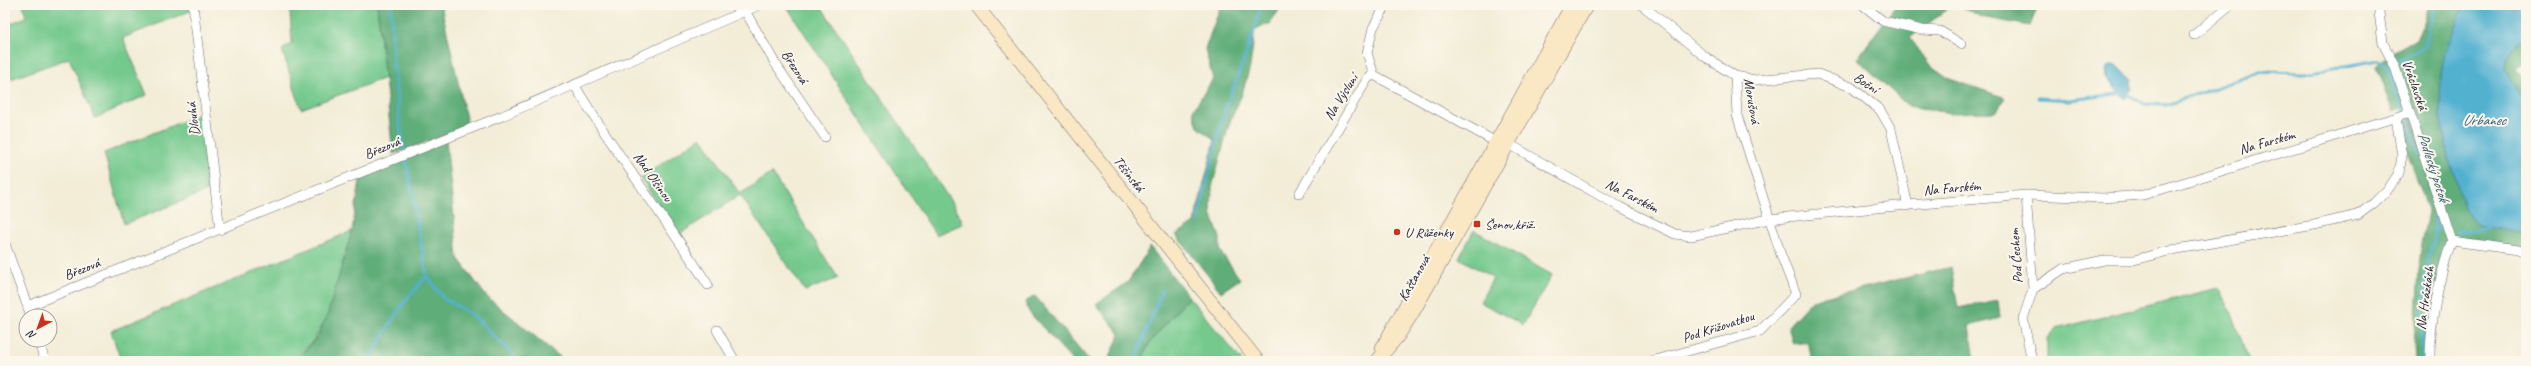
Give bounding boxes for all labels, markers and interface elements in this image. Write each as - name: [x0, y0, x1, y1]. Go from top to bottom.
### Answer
- street label: Březová: [778, 47, 813, 89]
- street label: Vráclavská: [2399, 58, 2432, 114]
- street label: Na Výsluní: [1320, 68, 1363, 123]
- street label: Boční: [1850, 69, 1884, 99]
- street label: Morušová: [1740, 77, 1764, 127]
- street label: Dlouhá: [182, 100, 203, 137]
- water label: Urbanec: [2463, 111, 2507, 130]
- street label: Na Farském: [2237, 126, 2298, 158]
- water label: Podleský potok: [2413, 130, 2454, 207]
- street label: Březová: [362, 132, 404, 163]
- street label: Nad Olšinou: [630, 149, 677, 206]
- street label: Těšínská: [1110, 153, 1149, 197]
- street label: Na Farském: [1603, 176, 1662, 217]
- street label: Na Farském: [1923, 177, 1982, 199]
- place label: Šenov,křiž.: [1485, 216, 1535, 233]
- marker: Šenov,křiž.: [1472, 219, 1482, 229]
- place label: U Růženky: [1405, 224, 1454, 241]
- marker: U Růženky: [1392, 227, 1402, 237]
- street label: Pod Čechem: [2006, 227, 2026, 284]
- street label: Kaštanová: [1394, 250, 1435, 304]
- street label: Březová: [62, 253, 104, 284]
- street label: Na Hrázkách: [2412, 265, 2438, 331]
- street label: Pod Křižovatkou: [1680, 307, 1757, 347]
- north arrow: [18, 308, 58, 348]
- text: N: [23, 327, 39, 343]

